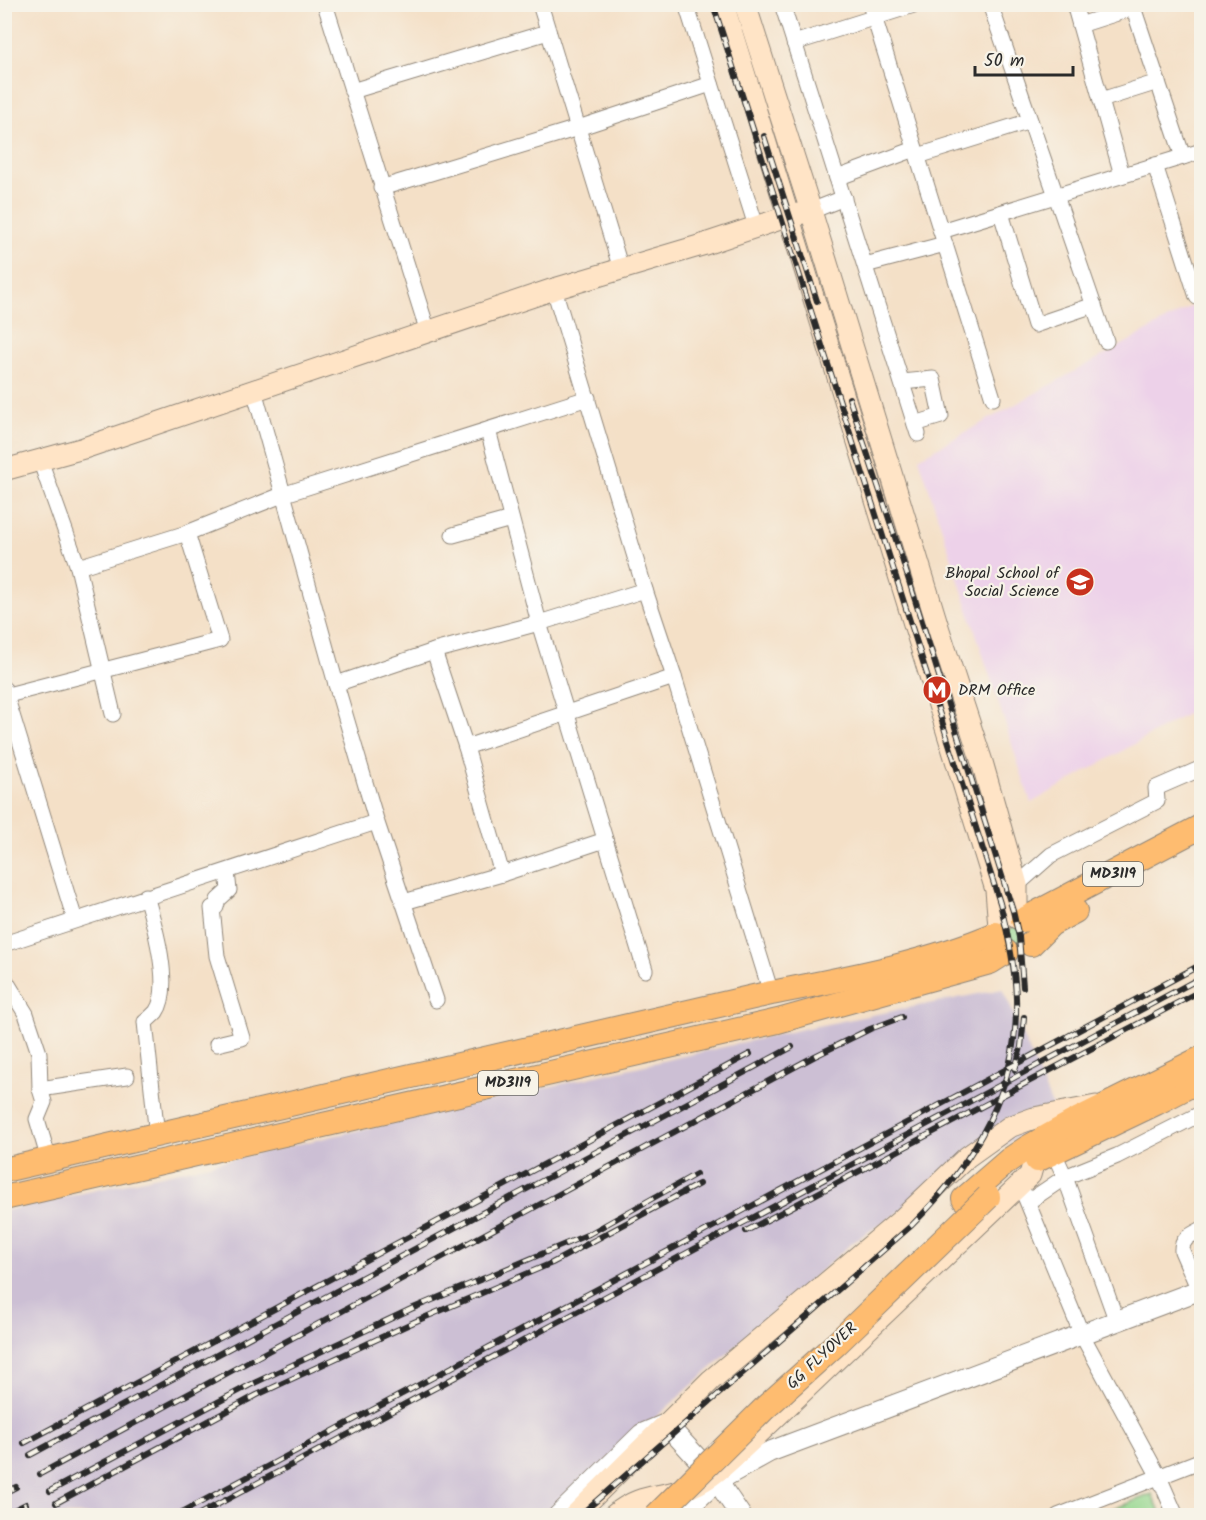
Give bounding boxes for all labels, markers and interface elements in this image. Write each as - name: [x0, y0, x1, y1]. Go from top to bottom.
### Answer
- scale bar: [975, 39, 1072, 77]
- text: 50 m: [984, 47, 1024, 76]
- place label: Bhopal School of Social Science: [945, 561, 1061, 604]
- school or university icon: Bhopal School of Social Science: [1064, 566, 1096, 598]
- metro station icon: DRM Office: [921, 674, 953, 706]
- place label: DRM Office: [958, 678, 1035, 703]
- road number: MD3119: [1083, 862, 1143, 886]
- road number: MD3119: [478, 1071, 538, 1095]
- street label: GG FLYOVER: [781, 1316, 863, 1396]

